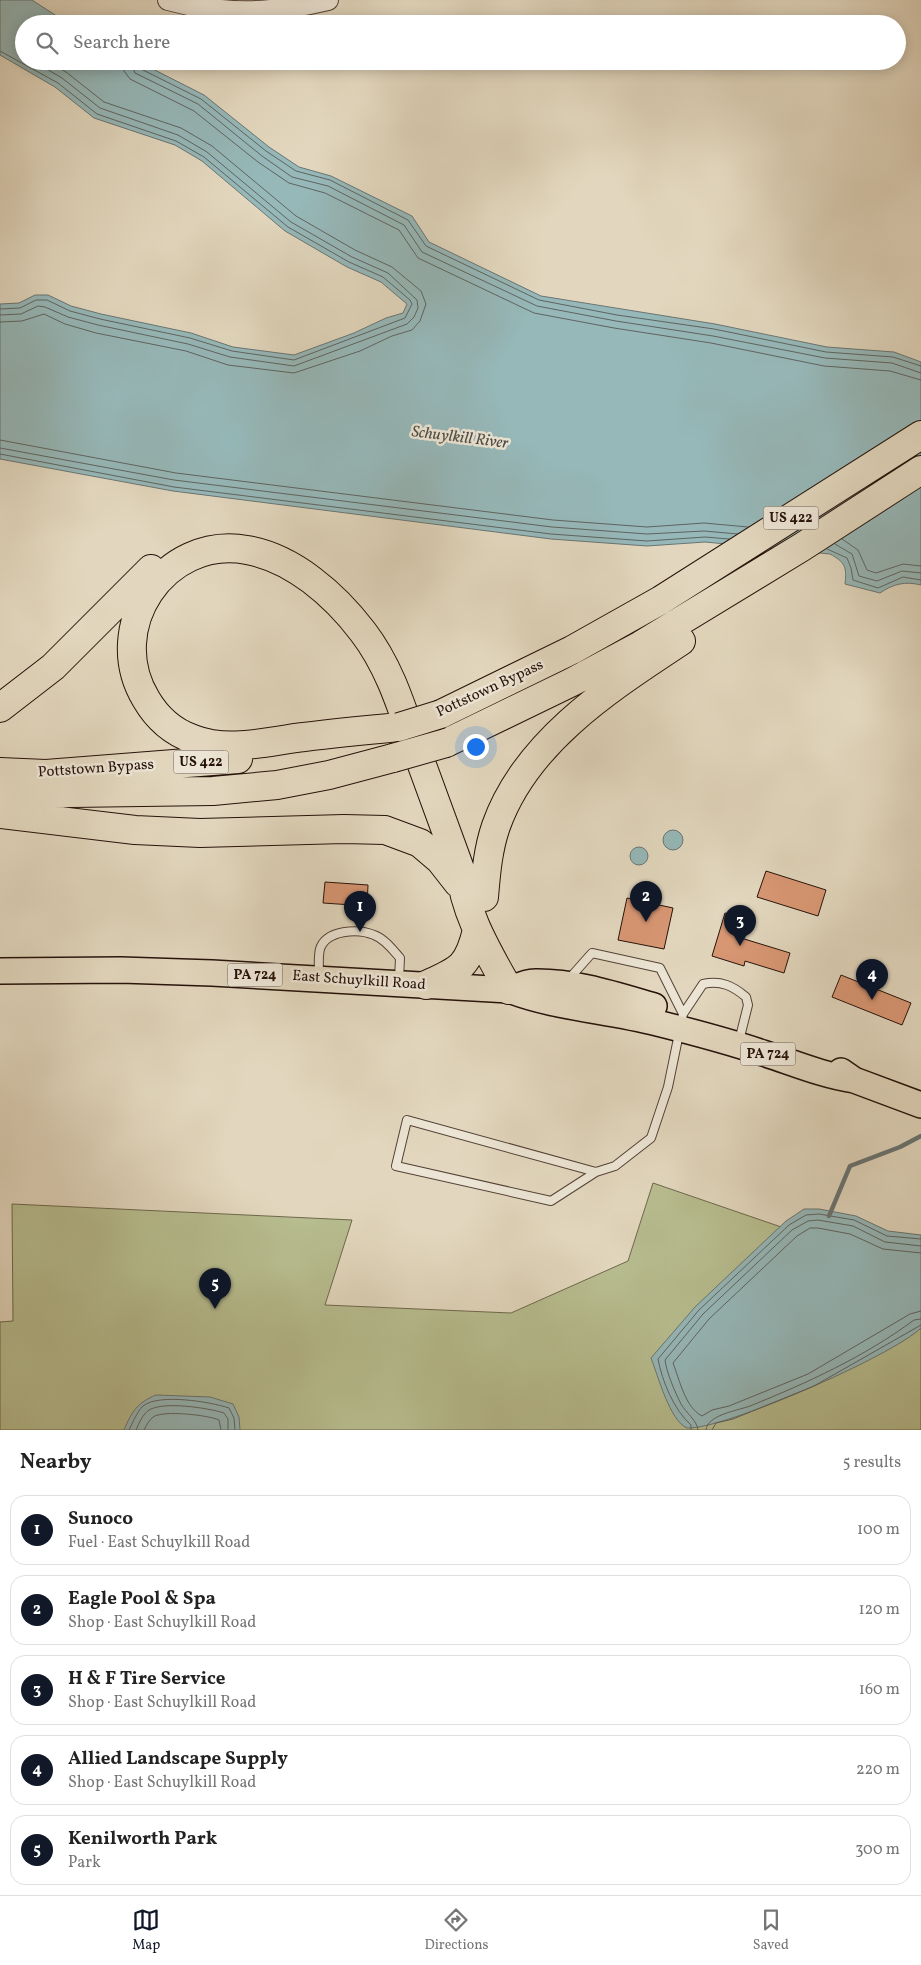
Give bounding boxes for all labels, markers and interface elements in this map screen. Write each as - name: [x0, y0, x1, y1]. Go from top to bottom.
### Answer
- search box: [15, 15, 906, 70]
- icon: search: [33, 29, 61, 57]
- text: Search here: [73, 30, 170, 56]
- water label: Schuylkill River: [410, 421, 511, 455]
- road number: US 422: [764, 506, 818, 530]
- street label: Pottstown Bypass: [433, 655, 547, 723]
- your location: [463, 734, 489, 760]
- road number: US 422: [174, 750, 228, 774]
- street label: Pottstown Bypass: [37, 754, 155, 784]
- pin: 2: [630, 881, 662, 922]
- pin: 1: [344, 891, 376, 932]
- pin: 3: [724, 905, 756, 946]
- pin: 4: [856, 959, 888, 1000]
- road number: PA 724: [228, 964, 282, 986]
- street label: East Schuylkill Road: [291, 966, 427, 996]
- road number: PA 724: [740, 1042, 796, 1066]
- pin: 5: [199, 1268, 231, 1309]
- text: Nearby: [20, 1448, 91, 1477]
- text: 5 results: [843, 1452, 901, 1474]
- text: Sunoco: [68, 1506, 133, 1532]
- text: 1: [34, 1519, 40, 1541]
- text: 100 m: [857, 1519, 900, 1541]
- text: Fuel · East Schuylkill Road: [68, 1532, 250, 1554]
- text: Eagle Pool & Spa: [68, 1586, 216, 1612]
- text: 2: [33, 1599, 41, 1621]
- text: 120 m: [858, 1599, 900, 1621]
- text: Shop · East Schuylkill Road: [68, 1612, 256, 1634]
- text: H & F Tire Service: [68, 1666, 225, 1692]
- text: 3: [33, 1679, 41, 1701]
- text: 160 m: [859, 1679, 900, 1701]
- text: Shop · East Schuylkill Road: [68, 1692, 256, 1714]
- text: Allied Landscape Supply: [68, 1746, 288, 1772]
- text: 4: [32, 1759, 42, 1781]
- text: 220 m: [856, 1759, 900, 1781]
- text: Shop · East Schuylkill Road: [68, 1772, 256, 1794]
- text: Kenilworth Park: [68, 1826, 217, 1852]
- text: 5: [33, 1839, 41, 1861]
- text: 300 m: [855, 1839, 900, 1861]
- text: Park: [68, 1852, 101, 1874]
- tab: Map: [132, 1906, 160, 1955]
- tab: Directions: [424, 1906, 489, 1955]
- tab: Saved: [753, 1906, 789, 1955]

